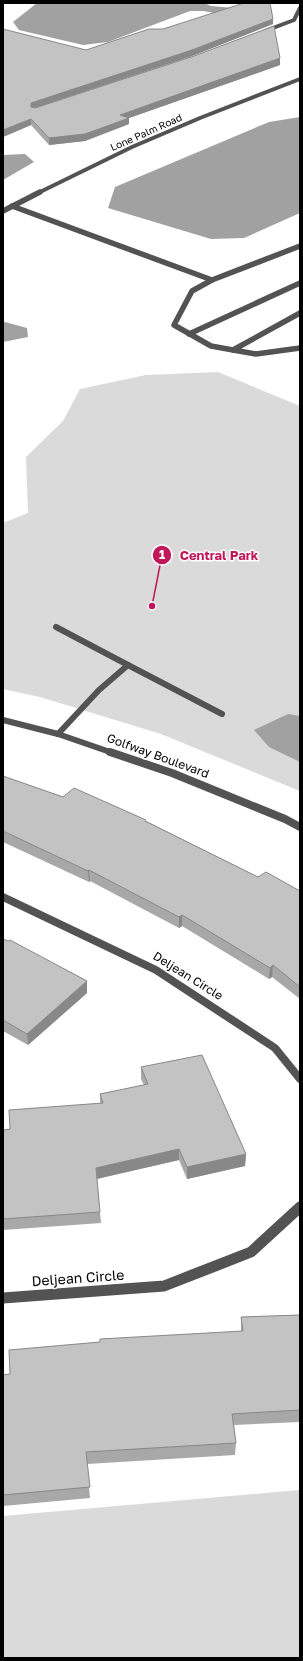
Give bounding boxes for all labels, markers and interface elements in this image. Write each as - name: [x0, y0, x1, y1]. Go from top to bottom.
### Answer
- street label: Lone Palm Road: [108, 111, 184, 153]
- callout: Central Park: [152, 543, 267, 568]
- text: 1: [159, 547, 165, 562]
- text: Central Park: [180, 547, 259, 563]
- street label: Golfway Boulevard: [105, 730, 211, 781]
- street label: Deljean Circle: [150, 948, 226, 1003]
- street label: Deljean Circle: [31, 1266, 125, 1289]

